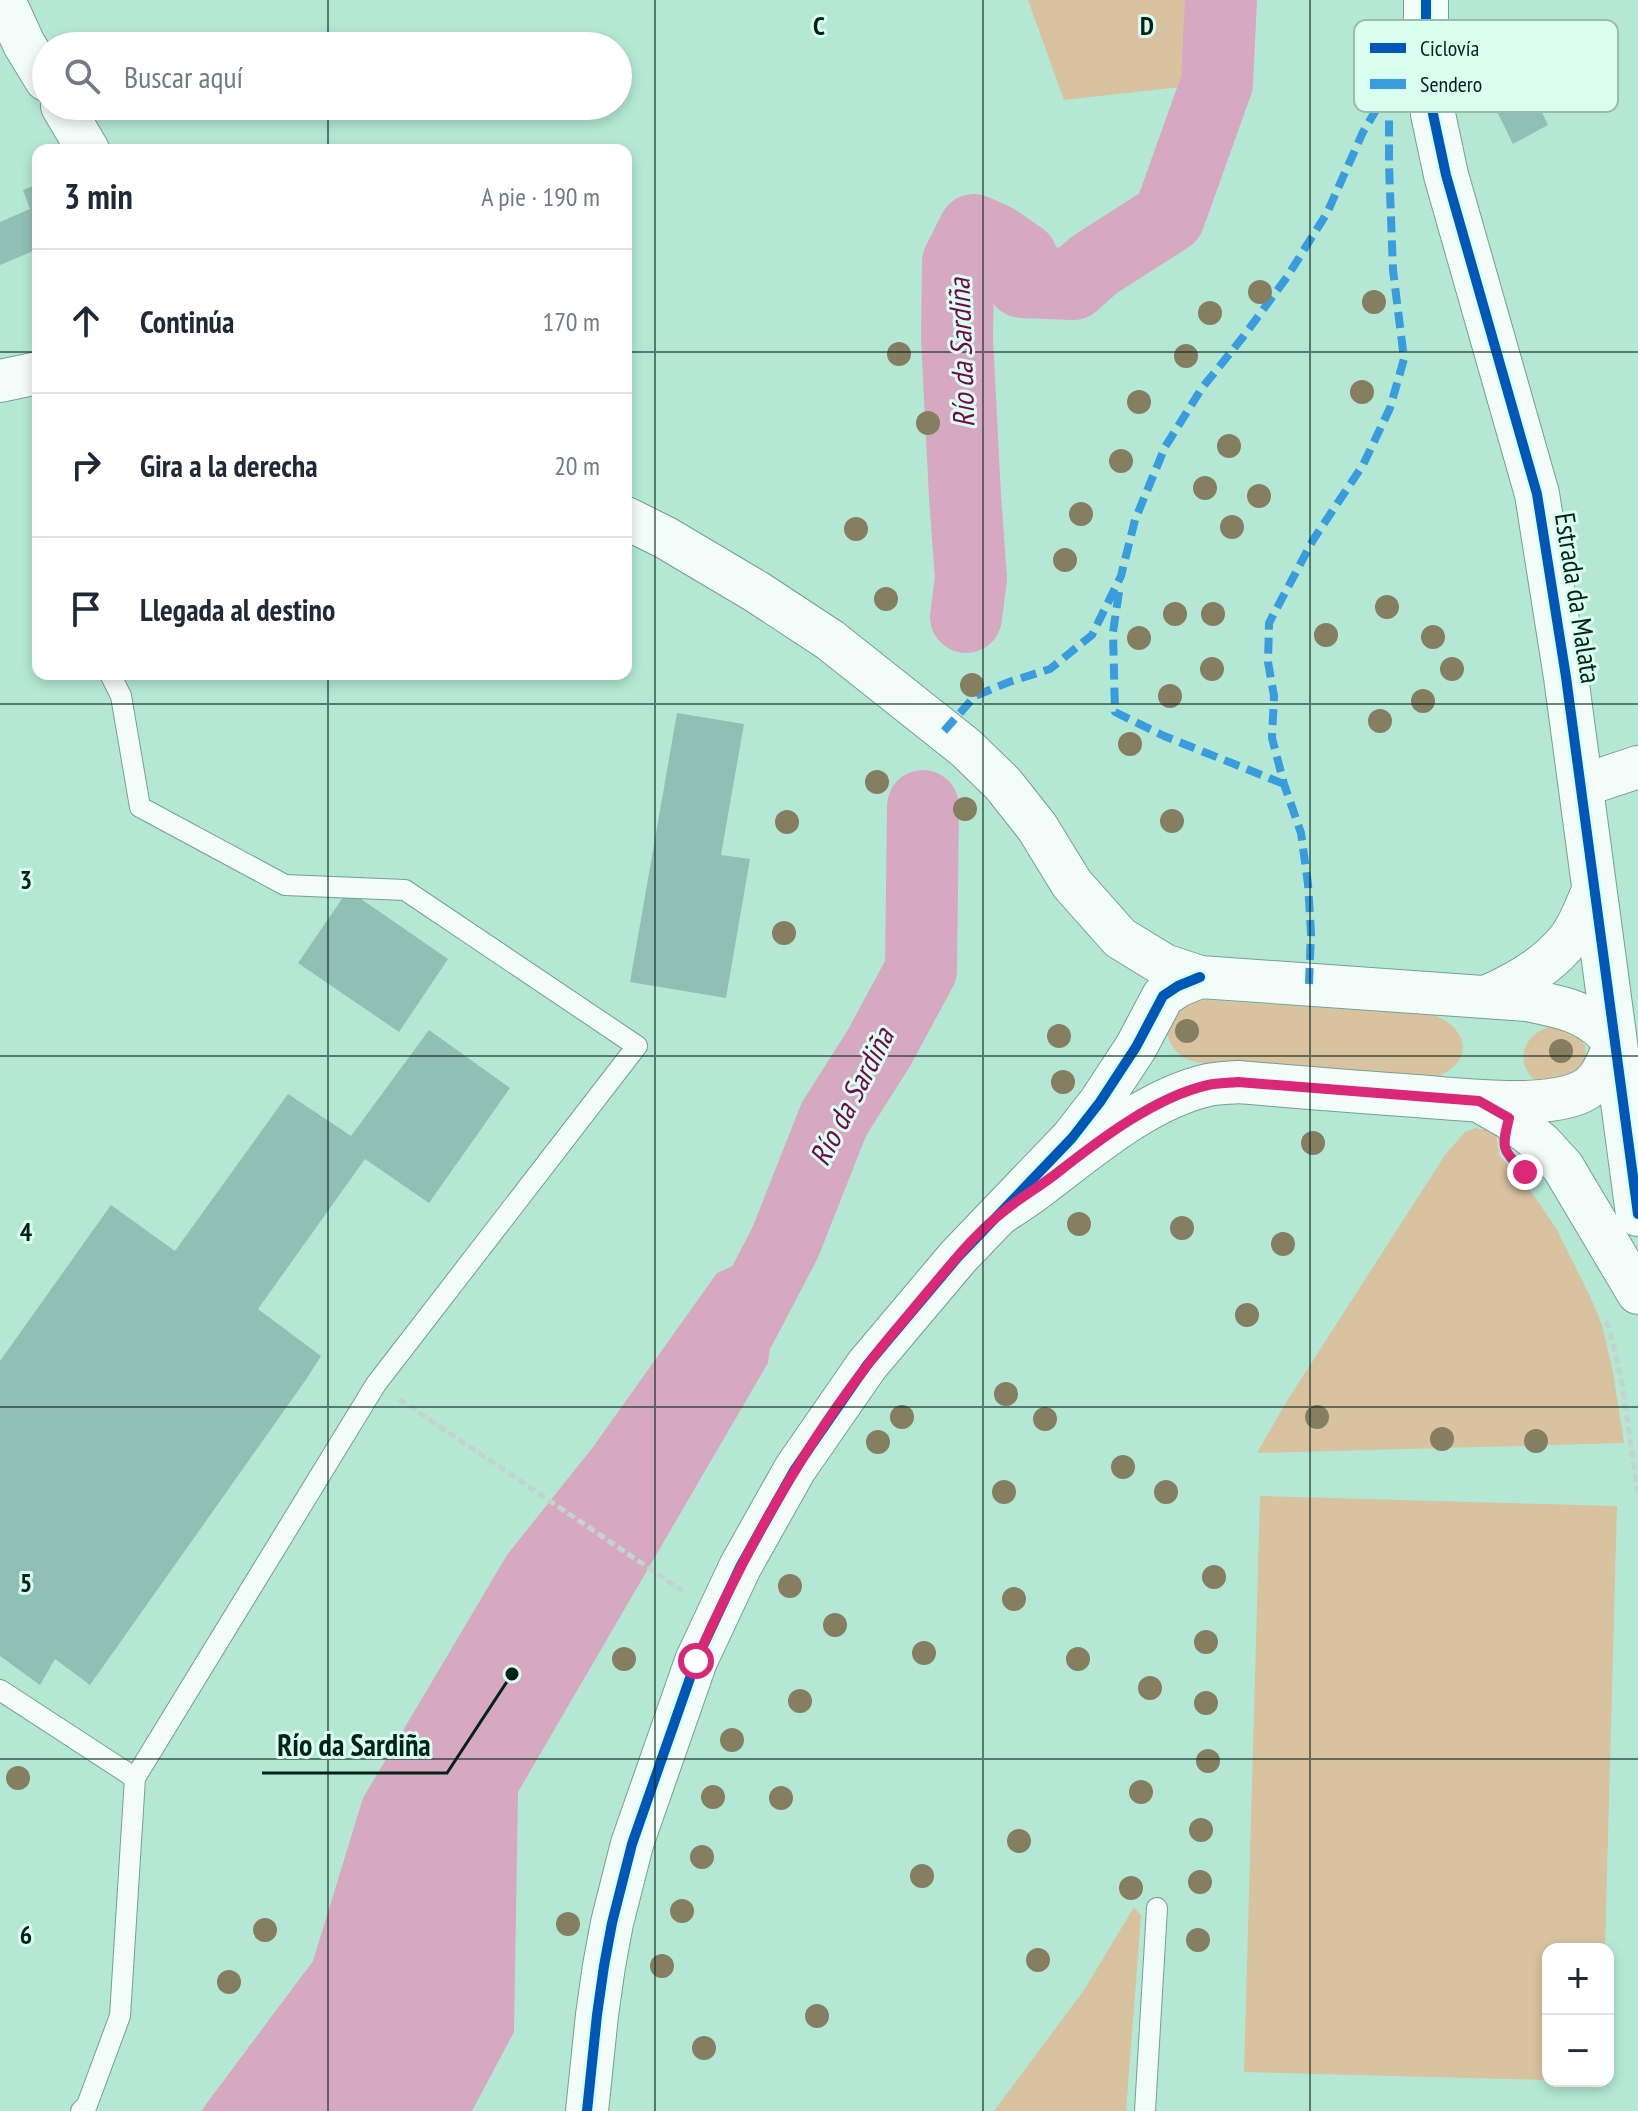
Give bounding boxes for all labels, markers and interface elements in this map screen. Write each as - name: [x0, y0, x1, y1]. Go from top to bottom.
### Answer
- text: C: [813, 9, 825, 42]
- text: D: [1140, 9, 1154, 42]
- legend: [1354, 20, 1618, 112]
- search box: [32, 32, 632, 120]
- text: Ciclovía: [1420, 34, 1479, 62]
- icon: search: [60, 54, 104, 98]
- text: Buscar aquí: [124, 57, 243, 96]
- text: Sendero: [1420, 70, 1482, 98]
- text: 3 min: [64, 174, 133, 218]
- text: A pie · 190 m: [481, 180, 600, 213]
- water label: Río da Sardiña: [938, 276, 983, 428]
- icon: ahead: [64, 299, 108, 343]
- text: Continúa: [140, 302, 234, 341]
- text: 170 m: [542, 305, 600, 338]
- icon: right: [64, 443, 108, 487]
- text: Gira a la derecha: [140, 446, 318, 485]
- text: 20 m: [554, 449, 600, 482]
- street label: Estrada da Malata: [1547, 510, 1610, 686]
- icon: arrive: [64, 587, 108, 631]
- text: Llegada al destino: [140, 590, 335, 629]
- text: 3: [20, 863, 32, 896]
- water label: Río da Sardiña: [799, 1019, 903, 1172]
- route end: [1507, 1154, 1543, 1190]
- text: 4: [20, 1215, 33, 1248]
- text: 5: [20, 1566, 32, 1599]
- route start: [678, 1643, 714, 1679]
- callout: Río da Sardiña: [262, 1719, 447, 1773]
- text: Río da Sardiña: [277, 1725, 431, 1764]
- text: 6: [20, 1918, 32, 1951]
- map controls: [1542, 1943, 1614, 2087]
- button: +: [1542, 1943, 1614, 2015]
- button: −: [1542, 2015, 1614, 2087]

